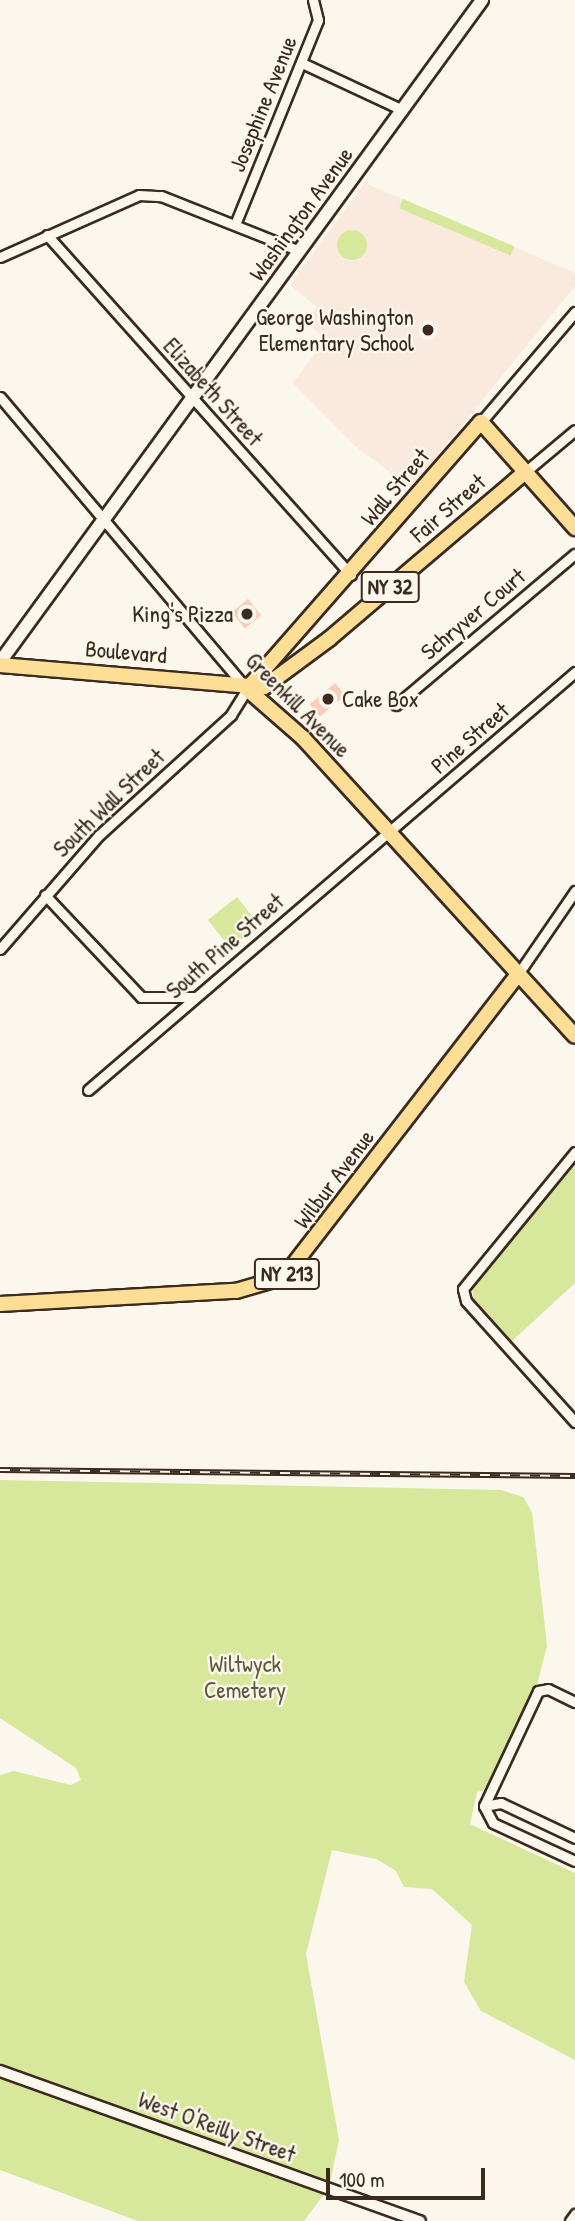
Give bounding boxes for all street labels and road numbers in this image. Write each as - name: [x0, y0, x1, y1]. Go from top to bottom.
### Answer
- street label: Josephine Avenue: [223, 32, 303, 176]
- street label: Washington Avenue: [243, 142, 359, 286]
- street label: Elizabeth Street: [157, 332, 269, 452]
- street label: Wall Street: [355, 443, 435, 531]
- street label: Fair Street: [405, 468, 491, 548]
- street label: Schryver Court: [415, 562, 531, 666]
- road number: NY 32: [360, 570, 420, 604]
- street label: Boulevard: [84, 635, 168, 669]
- street label: Greenkill Avenue: [240, 647, 356, 763]
- street label: Pine Street: [425, 697, 515, 779]
- street label: South Wall Street: [48, 743, 170, 863]
- street label: South Pine Street: [161, 888, 289, 1004]
- street label: Wilbur Avenue: [288, 1124, 380, 1234]
- road number: NY 213: [254, 1256, 320, 1292]
- street label: West O'Reilly Street: [135, 2086, 299, 2168]

